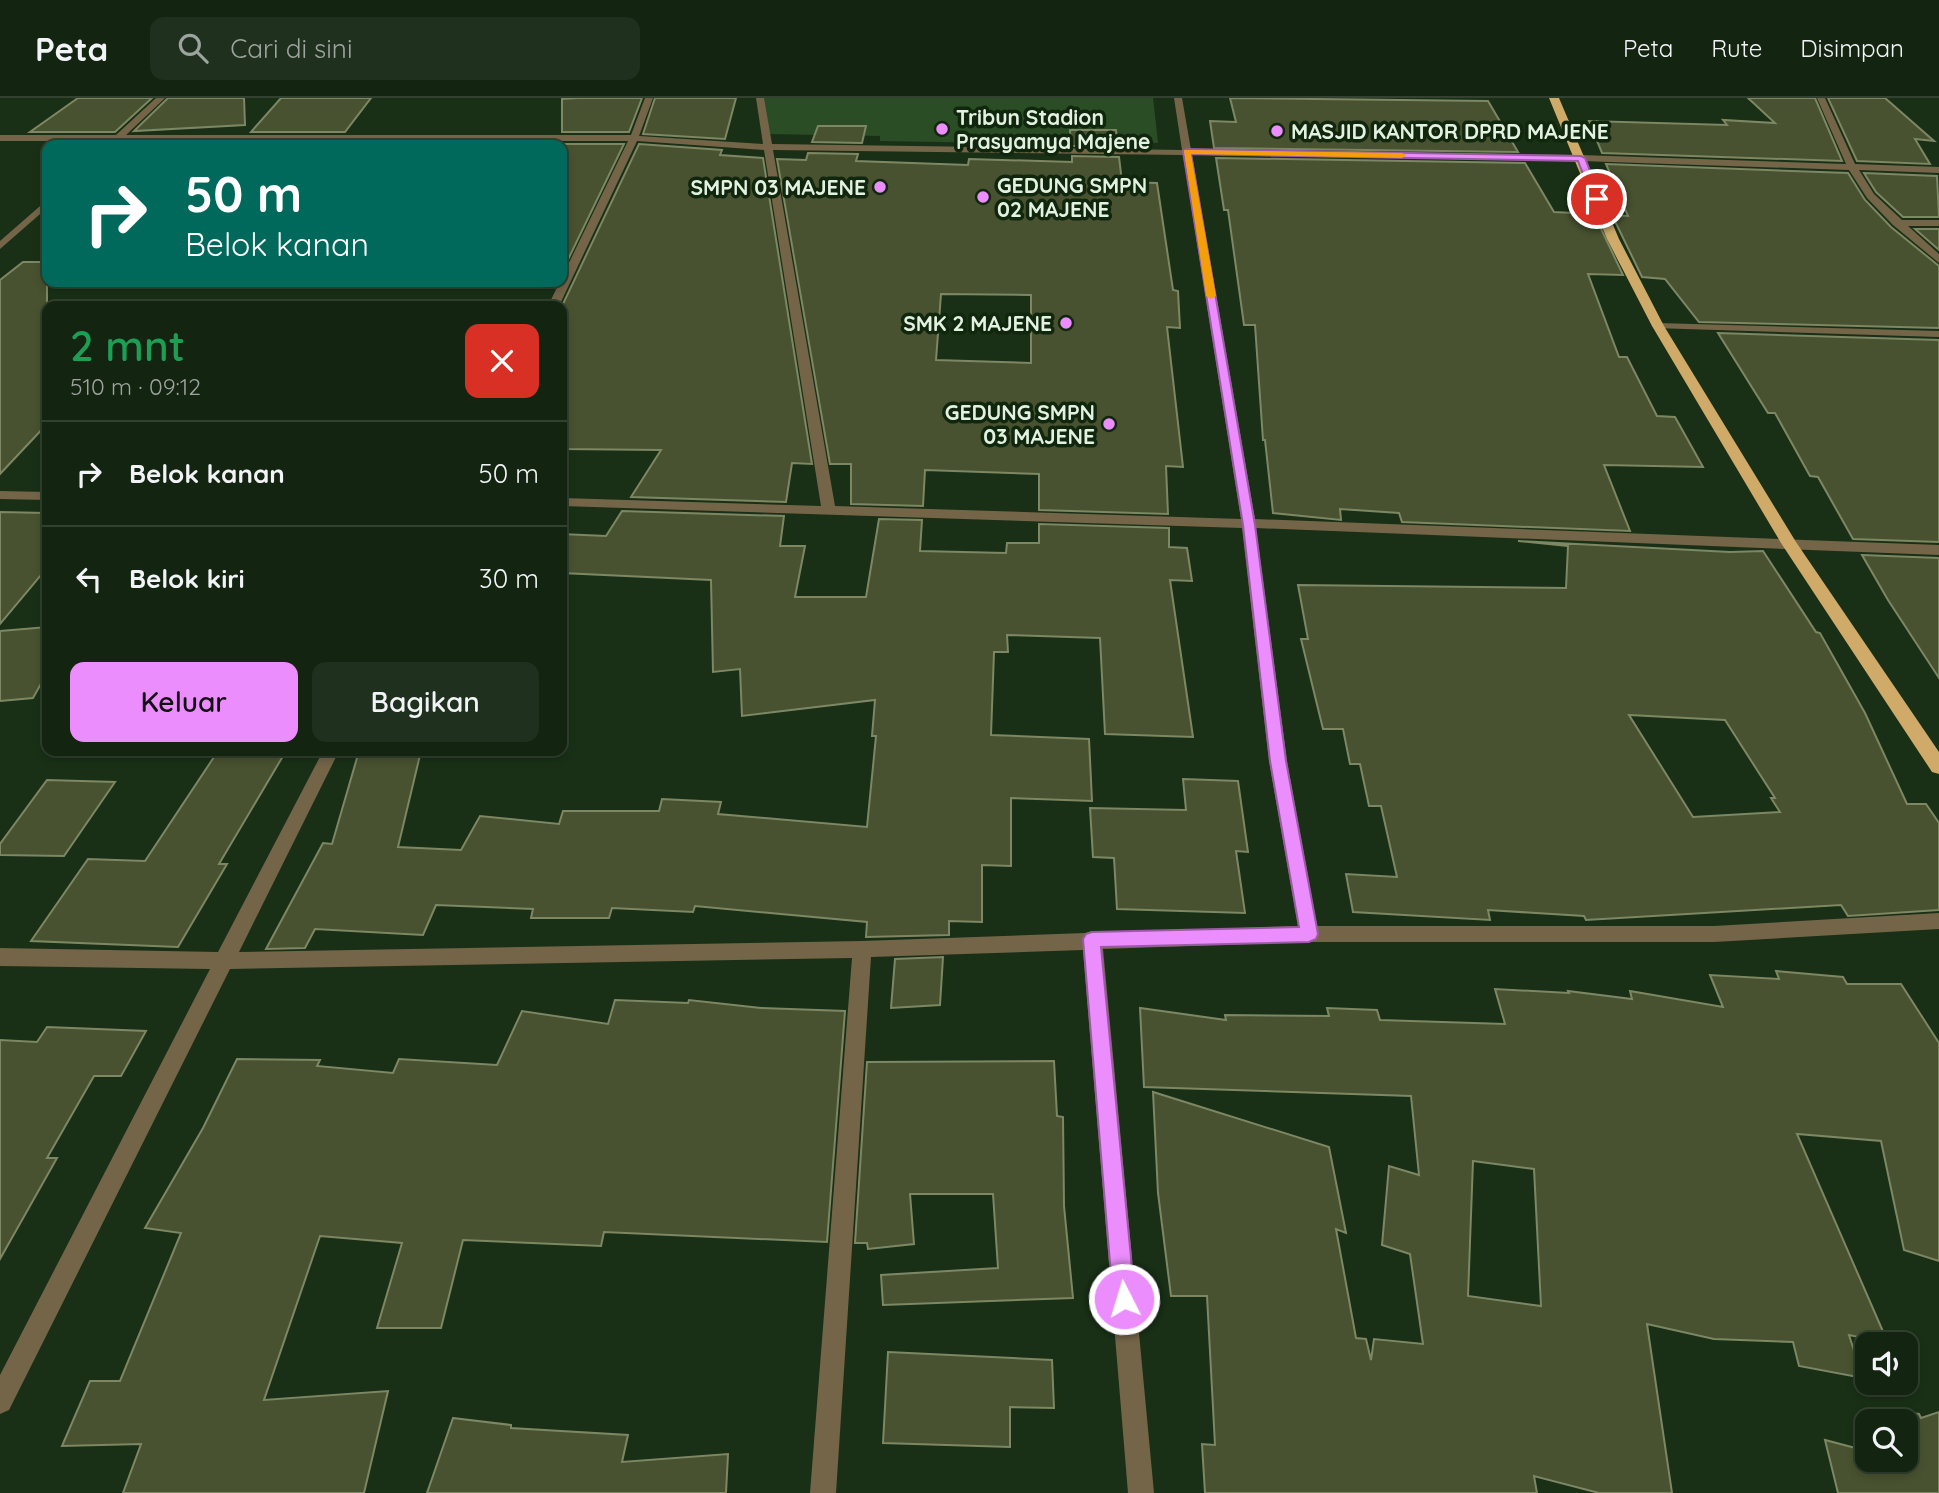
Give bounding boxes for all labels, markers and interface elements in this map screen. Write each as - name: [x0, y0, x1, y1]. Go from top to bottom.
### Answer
- search box: [150, 17, 640, 80]
- text: Peta: [35, 28, 108, 69]
- icon: search: [174, 29, 212, 67]
- text: Cari di sini: [230, 32, 352, 65]
- text: Peta: [1623, 33, 1673, 63]
- text: Rute: [1711, 33, 1762, 63]
- text: Disimpan: [1800, 33, 1904, 63]
- place label: Tribun Stadion Prasyamya Majene: [956, 104, 1150, 154]
- place label: MASJID KANTOR DPRD MAJENE: [1291, 118, 1609, 144]
- marker: Tribun Stadion Prasyamya Majene: [934, 121, 950, 137]
- marker: MASJID KANTOR DPRD MAJENE: [1269, 123, 1285, 139]
- text: 50 m: [185, 163, 302, 224]
- icon: right: [70, 168, 161, 259]
- pin: [1567, 169, 1627, 229]
- place label: GEDUNG SMPN 02 MAJENE: [997, 172, 1147, 222]
- place label: SMPN 03 MAJENE: [691, 174, 866, 200]
- marker: SMPN 03 MAJENE: [872, 179, 888, 195]
- icon: arrive: [1578, 180, 1616, 218]
- marker: GEDUNG SMPN 02 MAJENE: [975, 189, 991, 205]
- text: Belok kanan: [185, 224, 369, 264]
- place label: SMK 2 MAJENE: [903, 310, 1052, 336]
- marker: SMK 2 MAJENE: [1058, 315, 1074, 331]
- text: 2 mnt: [70, 319, 185, 372]
- button: close: [465, 324, 539, 398]
- text: 510 m · 09:12: [70, 372, 201, 401]
- place label: GEDUNG SMPN 03 MAJENE: [945, 399, 1095, 449]
- marker: GEDUNG SMPN 03 MAJENE: [1101, 416, 1117, 432]
- icon: right: [70, 455, 108, 493]
- text: Belok kanan: [129, 457, 285, 490]
- text: 50 m: [479, 457, 539, 490]
- icon: left: [70, 560, 108, 598]
- text: Belok kiri: [129, 562, 245, 595]
- text: 30 m: [479, 562, 539, 595]
- button: Keluar: [70, 662, 298, 742]
- button: Bagikan: [312, 662, 539, 742]
- position arrow: [1087, 1262, 1161, 1336]
- map controls: [1855, 1332, 1918, 1472]
- button: sound: [1855, 1332, 1918, 1395]
- button: search: [1855, 1409, 1918, 1472]

